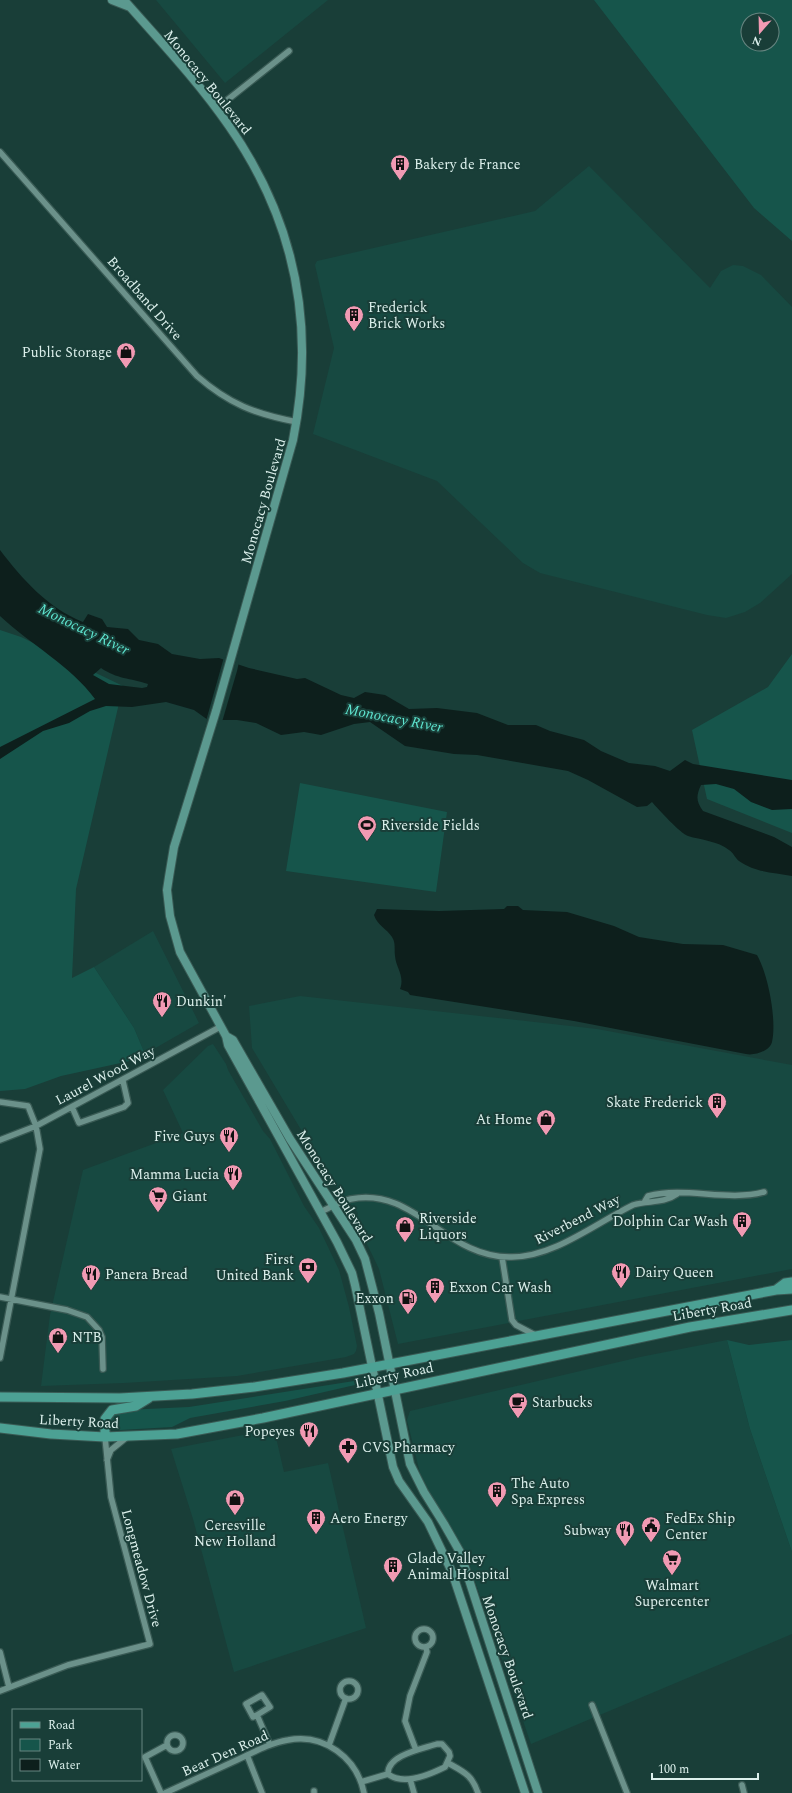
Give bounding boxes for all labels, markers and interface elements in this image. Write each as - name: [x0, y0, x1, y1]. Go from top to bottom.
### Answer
- north arrow: [740, 12, 780, 52]
- street label: Monocacy Boulevard: [159, 25, 257, 140]
- text: N: [750, 31, 764, 50]
- building icon: Bakery de France: [389, 153, 411, 181]
- place label: Bakery de France: [414, 154, 521, 175]
- street label: Broadband Drive: [102, 252, 187, 345]
- place label: Frederick Brick Works: [368, 297, 445, 334]
- building icon: Frederick Brick Works: [343, 304, 365, 332]
- shop icon: Public Storage: [115, 341, 137, 369]
- place label: Public Storage: [22, 342, 112, 363]
- street label: Monocacy Boulevard: [235, 436, 292, 566]
- water label: Monocacy River: [34, 597, 134, 662]
- water label: Monocacy River: [343, 698, 445, 739]
- sports icon: Riverside Fields: [356, 814, 378, 842]
- place label: Riverside Fields: [381, 815, 480, 836]
- restaurant icon: Dunkin': [151, 990, 173, 1018]
- place label: Dunkin': [176, 991, 226, 1012]
- street label: Laurel Wood Way: [52, 1040, 160, 1111]
- building icon: Skate Frederick: [706, 1091, 728, 1119]
- place label: Skate Frederick: [606, 1092, 703, 1113]
- shop icon: At Home: [535, 1108, 557, 1136]
- place label: At Home: [476, 1109, 532, 1130]
- restaurant icon: Five Guys: [218, 1125, 240, 1153]
- place label: Five Guys: [154, 1126, 215, 1147]
- street label: Monocacy Boulevard: [291, 1126, 378, 1247]
- restaurant icon: Mamma Lucia: [222, 1163, 244, 1191]
- place label: Mamma Lucia: [130, 1164, 219, 1185]
- supermarket icon: Giant: [147, 1185, 169, 1213]
- place label: Giant: [172, 1186, 207, 1207]
- street label: Riverbend Way: [531, 1188, 625, 1250]
- place label: Riverside Liquors: [419, 1208, 477, 1245]
- building icon: Dolphin Car Wash: [731, 1210, 753, 1238]
- place label: Dolphin Car Wash: [613, 1211, 728, 1232]
- shop icon: Riverside Liquors: [394, 1215, 416, 1243]
- place label: First United Bank: [215, 1249, 294, 1286]
- bank icon: First United Bank: [297, 1256, 319, 1284]
- restaurant icon: Dairy Queen: [610, 1261, 632, 1289]
- place label: Dairy Queen: [635, 1262, 714, 1283]
- restaurant icon: Panera Bread: [80, 1263, 102, 1291]
- place label: Panera Bread: [105, 1264, 188, 1285]
- building icon: Exxon Car Wash: [424, 1276, 446, 1304]
- place label: Exxon Car Wash: [449, 1277, 552, 1298]
- fuel station icon: Exxon: [397, 1287, 419, 1315]
- place label: Exxon: [355, 1288, 394, 1309]
- street label: Liberty Road: [671, 1292, 754, 1327]
- shop icon: NTB: [47, 1326, 69, 1354]
- place label: NTB: [72, 1327, 102, 1348]
- street label: Liberty Road: [353, 1357, 436, 1394]
- cafe icon: Starbucks: [507, 1391, 529, 1419]
- place label: Starbucks: [532, 1392, 593, 1413]
- street label: Liberty Road: [38, 1409, 120, 1434]
- restaurant icon: Popeyes: [298, 1420, 320, 1448]
- place label: Popeyes: [244, 1421, 295, 1442]
- pharmacy icon: CVS Pharmacy: [337, 1436, 359, 1464]
- place label: CVS Pharmacy: [362, 1437, 456, 1458]
- place label: The Auto Spa Express: [511, 1473, 585, 1510]
- building icon: The Auto Spa Express: [486, 1480, 508, 1508]
- shop icon: Ceresville New Holland: [224, 1488, 246, 1516]
- street label: Longmeadow Drive: [116, 1507, 167, 1630]
- building icon: Aero Energy: [305, 1507, 327, 1535]
- place label: Aero Energy: [330, 1508, 409, 1529]
- place label: FedEx Ship Center: [665, 1508, 735, 1545]
- place label: Ceresville New Holland: [194, 1515, 276, 1552]
- public building icon: FedEx Ship Center: [640, 1515, 662, 1543]
- restaurant icon: Subway: [614, 1519, 636, 1547]
- place label: Subway: [564, 1520, 612, 1541]
- place label: Glade Valley Animal Hospital: [407, 1548, 509, 1585]
- supermarket icon: Walmart Supercenter: [661, 1548, 683, 1576]
- building icon: Glade Valley Animal Hospital: [382, 1555, 404, 1583]
- place label: Walmart Supercenter: [635, 1575, 710, 1612]
- street label: Monocacy Boulevard: [476, 1592, 539, 1722]
- legend: [12, 1709, 142, 1781]
- text: Road: [48, 1716, 75, 1735]
- street label: Bear Den Road: [178, 1725, 272, 1782]
- text: Park: [48, 1736, 73, 1755]
- scale bar: [652, 1755, 758, 1781]
- text: Water: [48, 1756, 80, 1775]
- text: 100 m: [658, 1760, 689, 1779]

